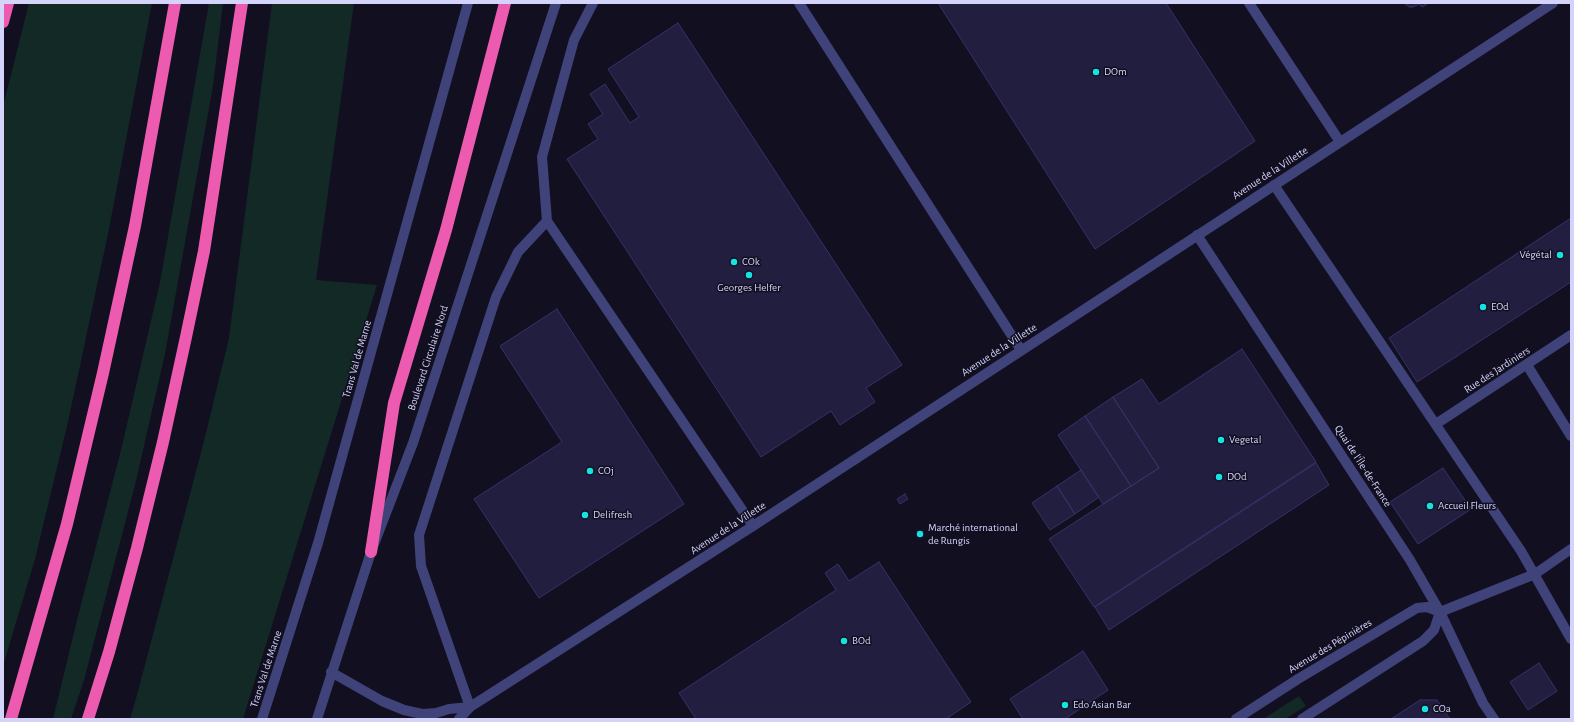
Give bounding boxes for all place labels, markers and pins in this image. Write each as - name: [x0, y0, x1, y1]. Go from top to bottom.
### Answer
- place label: DOm: [1104, 65, 1127, 79]
- marker: DOm: [1091, 67, 1101, 77]
- place label: Végétal: [1520, 248, 1552, 262]
- marker: Végétal: [1555, 250, 1565, 260]
- place label: COk: [742, 255, 760, 269]
- marker: COk: [729, 257, 739, 267]
- marker: Georges Helfer: [744, 270, 754, 280]
- place label: Georges Helfer: [717, 281, 781, 295]
- place label: EOd: [1491, 300, 1509, 314]
- marker: EOd: [1478, 302, 1488, 312]
- place label: Vegetal: [1229, 433, 1261, 447]
- marker: Vegetal: [1216, 435, 1226, 445]
- place label: COj: [598, 464, 614, 478]
- marker: COj: [585, 466, 595, 476]
- place label: DOd: [1227, 470, 1247, 484]
- marker: DOd: [1214, 472, 1224, 482]
- place label: Accueil Fleurs: [1438, 499, 1496, 513]
- marker: Accueil Fleurs: [1425, 501, 1435, 511]
- place label: Delifresh: [593, 508, 632, 522]
- marker: Delifresh: [580, 510, 590, 520]
- place label: Marché international de Rungis: [928, 521, 1018, 547]
- marker: Marché international de Rungis: [915, 529, 925, 539]
- place label: BOd: [852, 634, 871, 648]
- marker: BOd: [839, 636, 849, 646]
- place label: Edo Asian Bar: [1073, 698, 1131, 712]
- marker: Edo Asian Bar: [1060, 700, 1070, 710]
- place label: COa: [1433, 702, 1451, 716]
- marker: COa: [1420, 704, 1430, 714]

